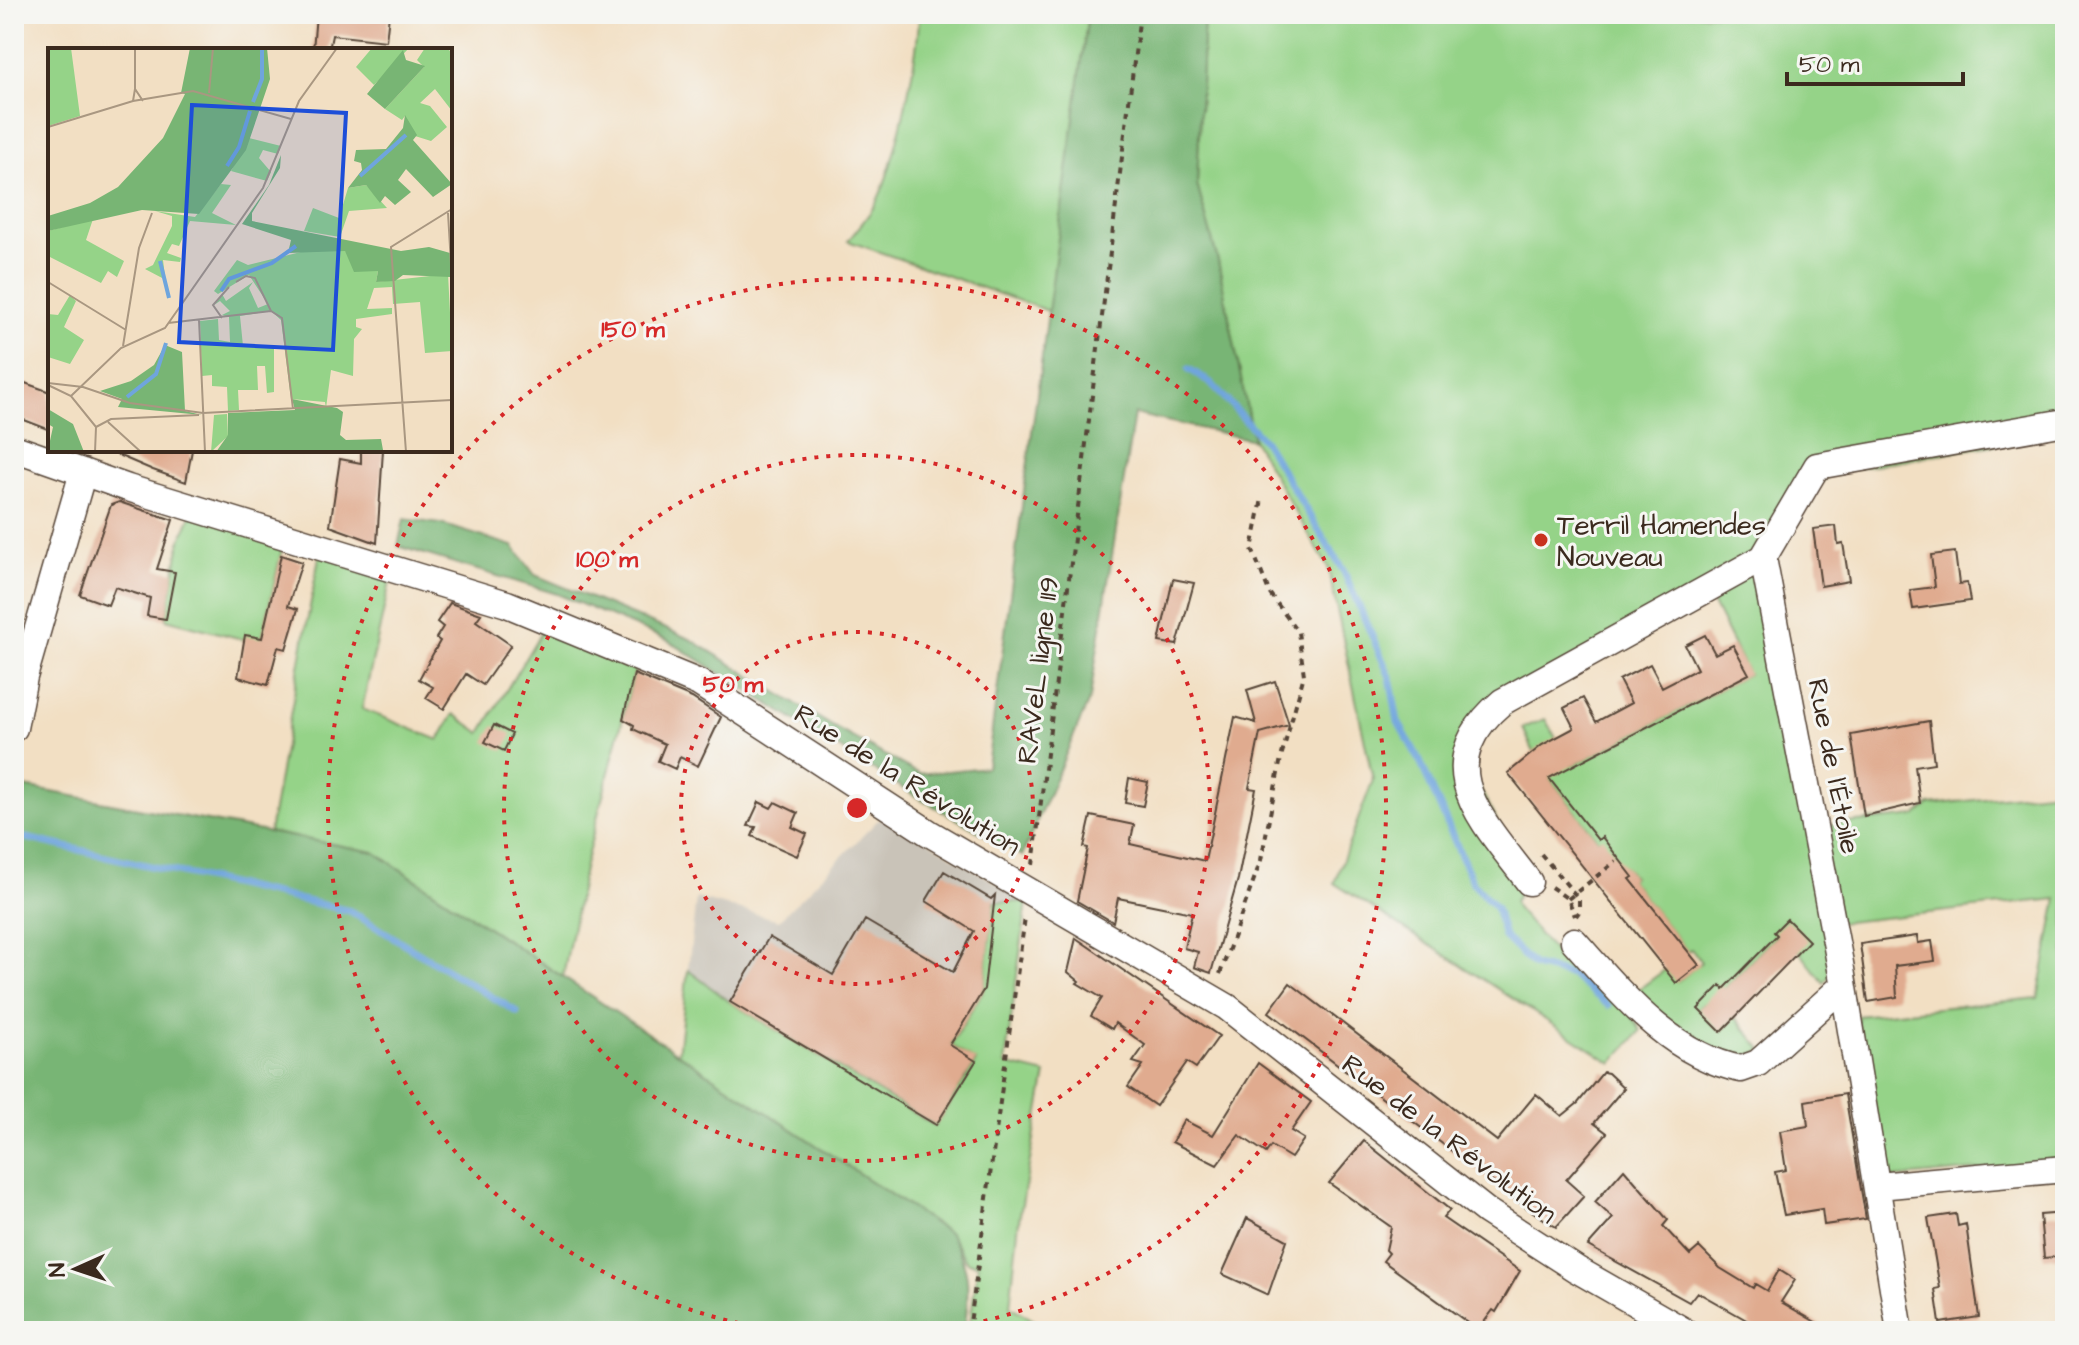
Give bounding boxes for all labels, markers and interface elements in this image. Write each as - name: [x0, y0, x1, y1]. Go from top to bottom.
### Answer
- scale bar: [1787, 36, 1963, 86]
- inset map: [48, 48, 452, 452]
- text: 50 m: [1799, 48, 1860, 82]
- text: 150 m: [601, 313, 665, 347]
- place label: Terril Hamendes Nouveau: [1557, 506, 1766, 577]
- marker: Terril Hamendes Nouveau: [1532, 531, 1550, 549]
- text: 100 m: [576, 543, 638, 577]
- street label: RAVeL ligne 119: [1008, 575, 1070, 766]
- text: 50 m: [703, 668, 764, 702]
- street label: Rue de l'Étoile: [1797, 675, 1870, 857]
- street label: Rue de la Révolution: [786, 695, 1028, 866]
- centre of rings: [843, 794, 871, 822]
- street label: Rue de la Révolution: [1333, 1045, 1565, 1233]
- north arrow: [36, 1229, 116, 1309]
- text: N: [42, 1262, 73, 1278]

